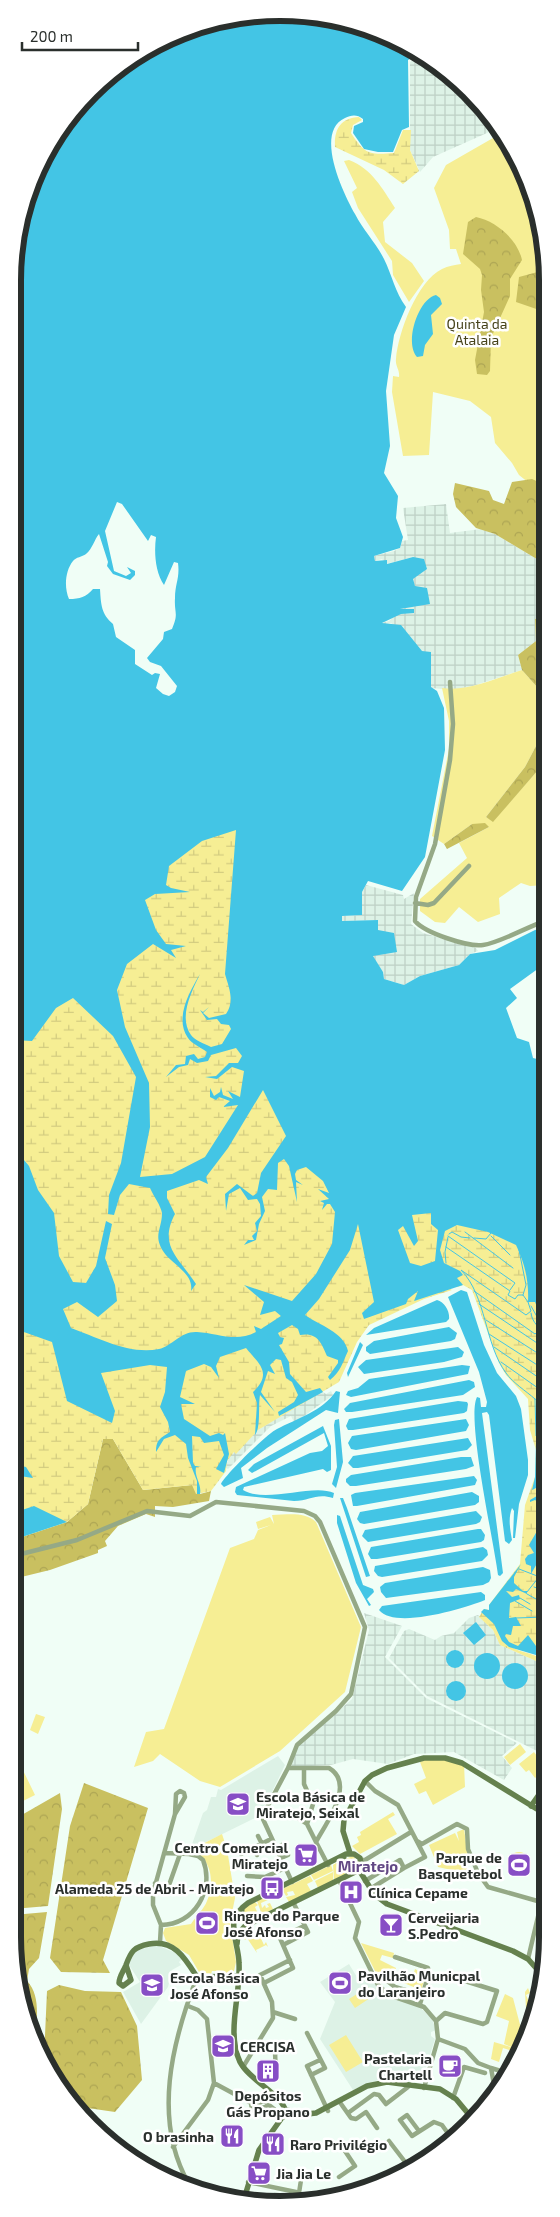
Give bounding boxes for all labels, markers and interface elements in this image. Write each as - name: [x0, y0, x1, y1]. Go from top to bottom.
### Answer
- scale bar: [22, 20, 139, 52]
- text: 200 m: [30, 27, 73, 45]
- park label: Quinta da Atalaia: [447, 315, 507, 348]
- place label: Escola Básica de Miratejo, Seixal: [256, 1788, 365, 1821]
- school or university icon: Escola Básica de Miratejo, Seixal: [225, 1791, 251, 1817]
- place label: Centro Comercial Miratejo: [174, 1839, 288, 1872]
- supermarket icon: Centro Comercial Miratejo: [293, 1842, 319, 1868]
- place label: Parque de Basquetebol: [418, 1849, 502, 1882]
- sports icon: Parque de Basquetebol: [506, 1852, 532, 1878]
- district label: Miratejo: [338, 1857, 398, 1875]
- bus stop icon: Alameda 25 de Abril - Miratejo: [259, 1875, 285, 1901]
- hospital icon: Clínica Cepame: [338, 1879, 364, 1905]
- place label: Alameda 25 de Abril - Miratejo: [55, 1880, 254, 1897]
- place label: Clínica Cepame: [368, 1884, 468, 1901]
- place label: Ringue do Parque José Afonso: [224, 1907, 339, 1940]
- place label: Cerveijaria S.Pedro: [408, 1909, 479, 1942]
- sports icon: Ringue do Parque José Afonso: [194, 1910, 220, 1936]
- bar icon: Cerveijaria S.Pedro: [378, 1912, 404, 1938]
- place label: Pavilhão Municpal do Laranjeiro: [358, 1967, 480, 2000]
- place label: Escola Básica José Afonso: [170, 1969, 260, 2002]
- sports icon: Pavilhão Municpal do Laranjeiro: [327, 1970, 353, 1996]
- school or university icon: Escola Básica José Afonso: [139, 1972, 165, 1998]
- school or university icon: CERCISA: [210, 2033, 236, 2059]
- place label: CERCISA: [240, 2038, 296, 2055]
- place label: Pastelaria Chartell: [364, 2050, 432, 2083]
- cafe icon: Pastelaria Chartell: [437, 2053, 463, 2079]
- building icon: Depósitos Gás Propano: [255, 2058, 281, 2084]
- place label: Depósitos Gás Propano: [226, 2087, 310, 2120]
- restaurant icon: O brasinha: [219, 2123, 245, 2149]
- place label: O brasinha: [143, 2128, 214, 2145]
- restaurant icon: Raro Privilégio: [260, 2131, 286, 2157]
- place label: Raro Privilégio: [290, 2136, 387, 2153]
- supermarket icon: Jia Jia Le: [246, 2160, 272, 2186]
- place label: Jia Jia Le: [276, 2165, 331, 2182]

